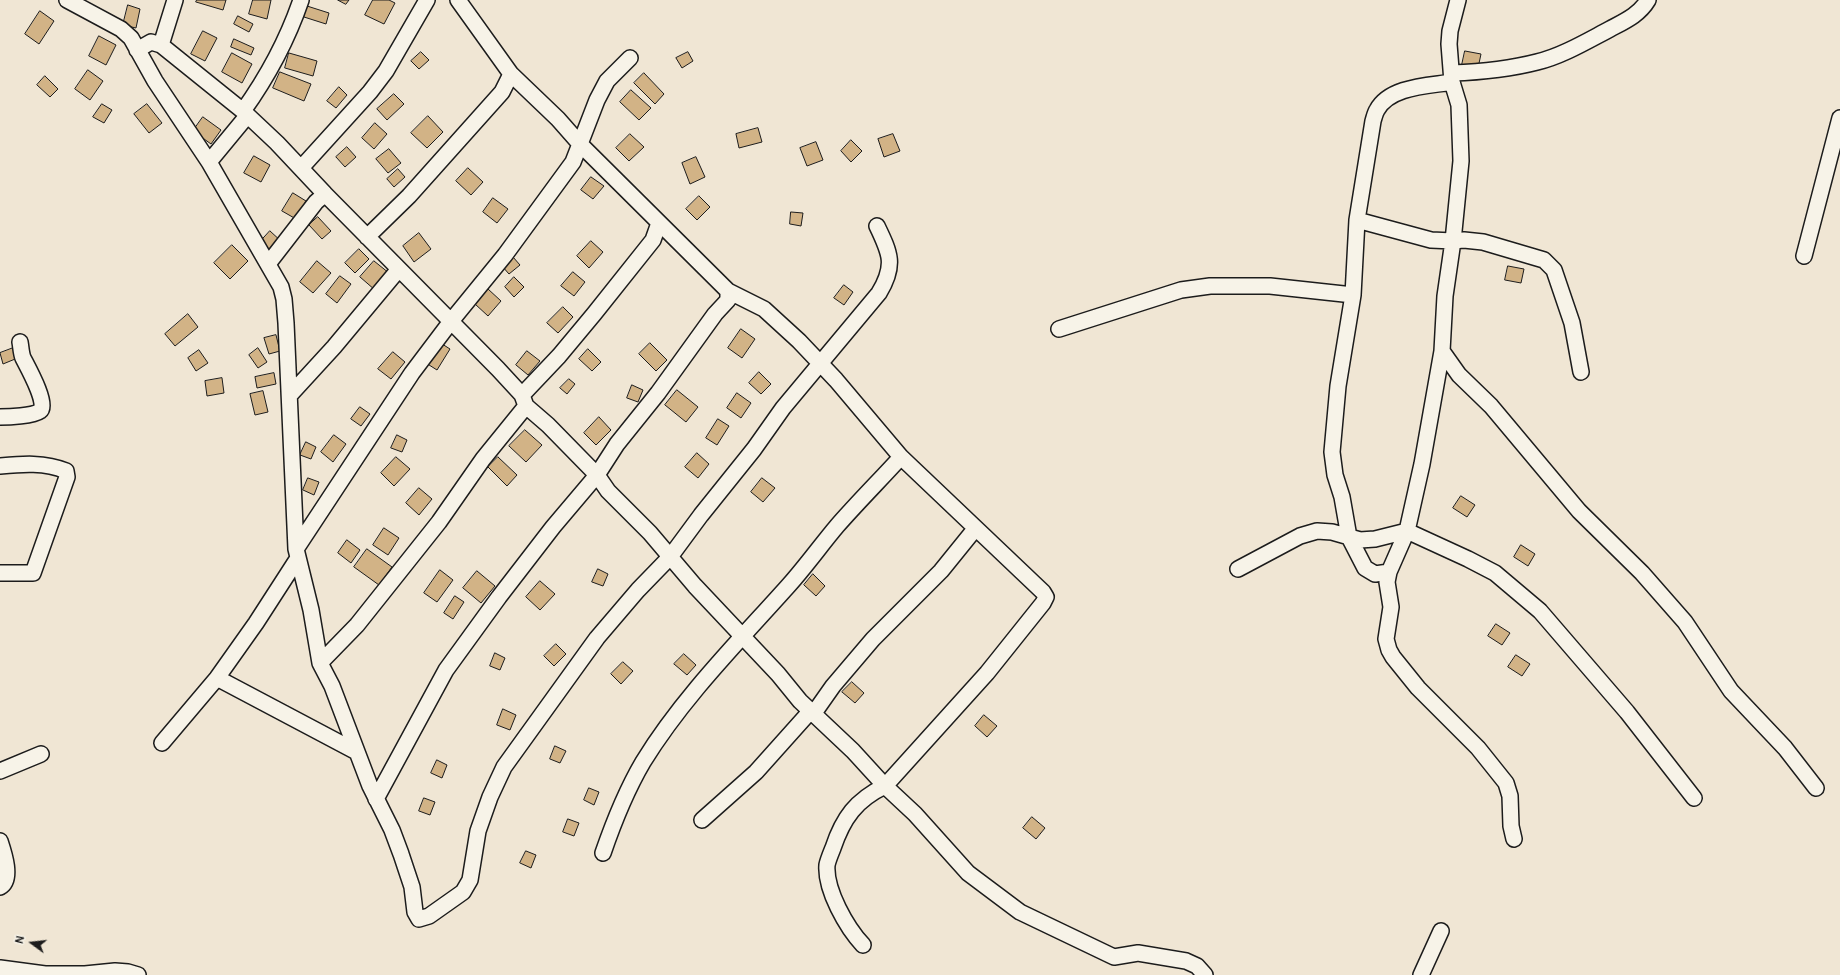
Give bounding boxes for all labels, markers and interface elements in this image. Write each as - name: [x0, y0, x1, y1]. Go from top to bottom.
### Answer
- north arrow: [12, 923, 52, 963]
- text: N: [13, 934, 27, 945]

